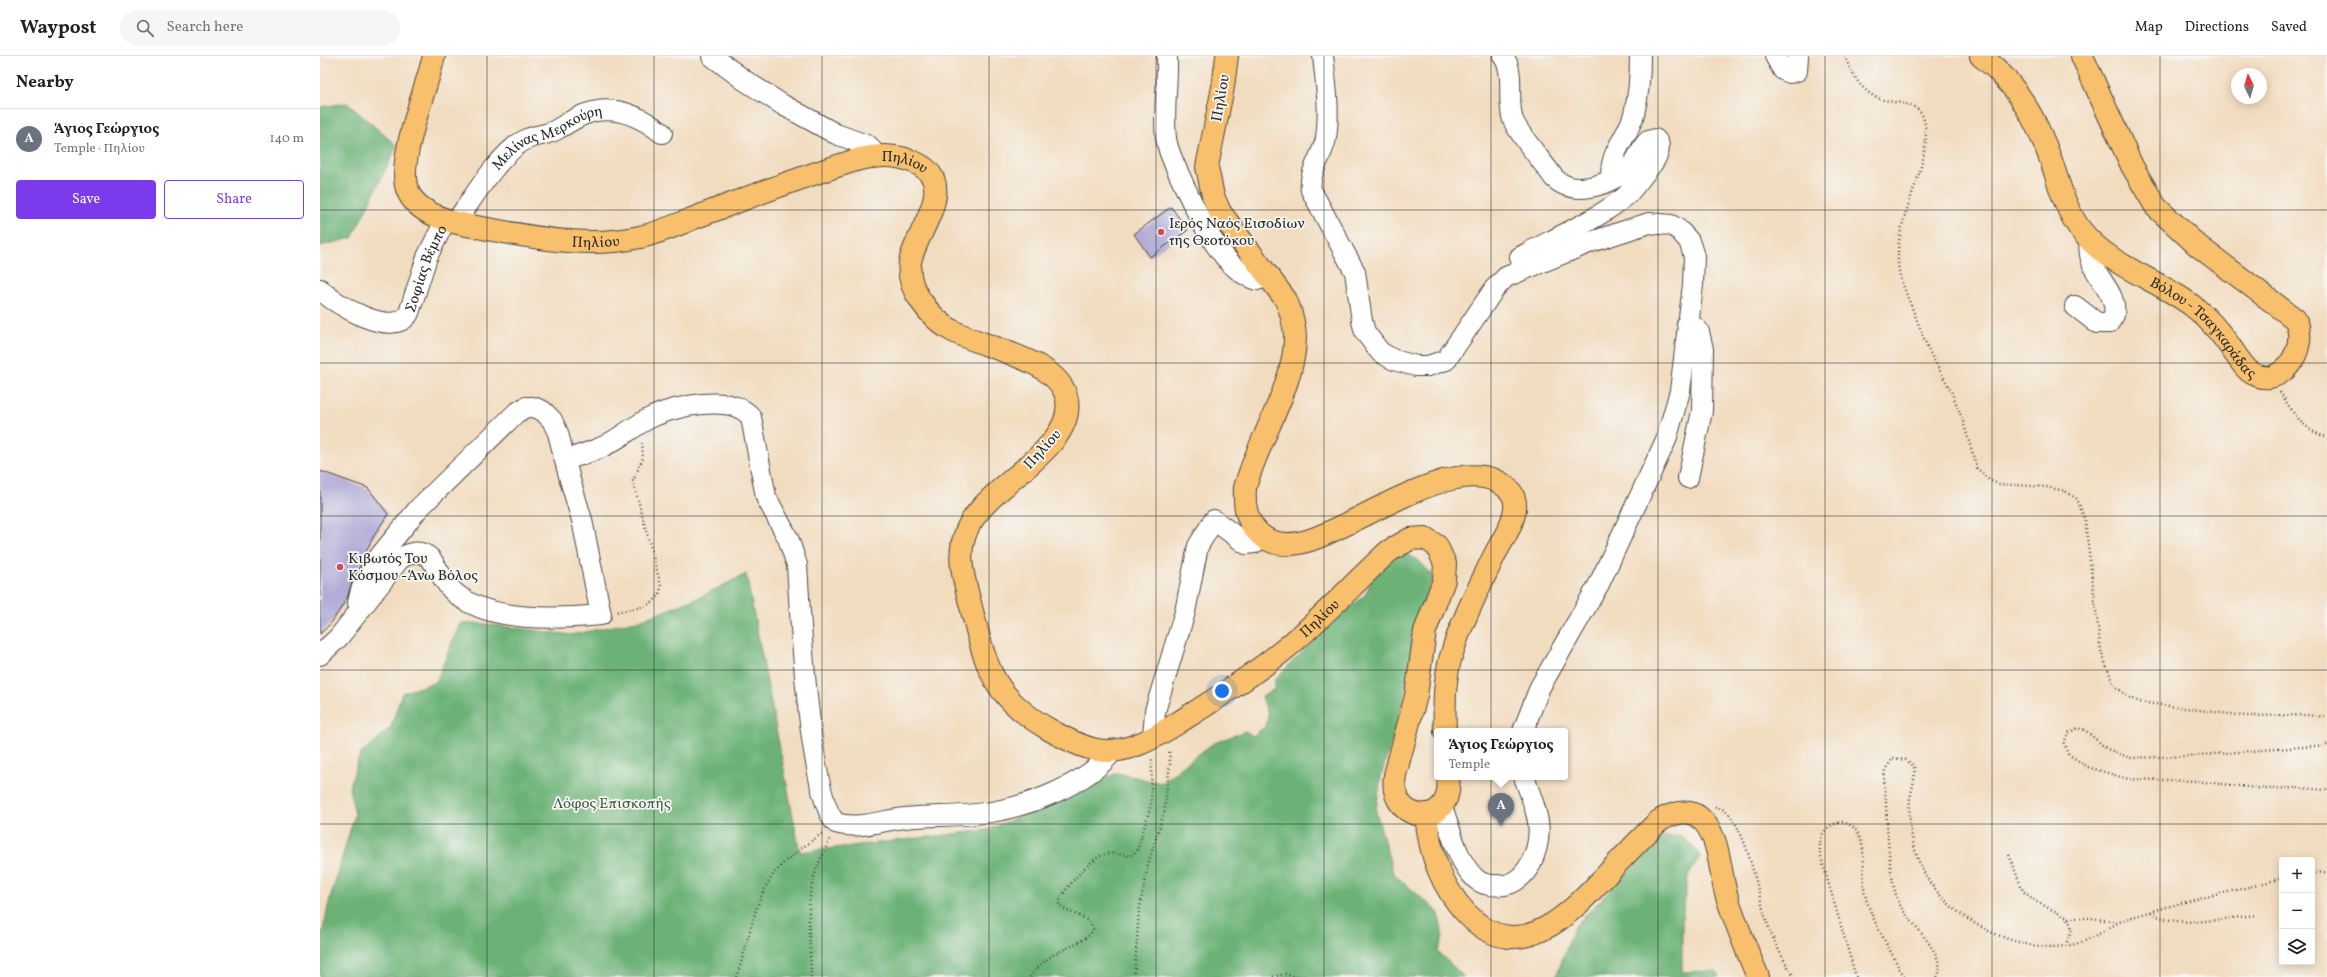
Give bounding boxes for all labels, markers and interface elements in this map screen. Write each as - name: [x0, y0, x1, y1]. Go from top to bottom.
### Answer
- search box: [120, 10, 400, 46]
- text: Waypost: [20, 15, 96, 41]
- icon: search: [134, 17, 156, 39]
- text: Search here: [166, 17, 243, 38]
- text: Map: [2135, 18, 2163, 37]
- text: Directions: [2185, 18, 2249, 37]
- text: Saved: [2271, 18, 2307, 37]
- north arrow: [2231, 68, 2267, 104]
- text: Nearby: [16, 71, 74, 94]
- street label: Πηλίου: [1207, 73, 1236, 124]
- street label: Μελίνας Μερκούρη: [488, 101, 604, 176]
- text: Άγιος Γεώργιος: [54, 119, 159, 140]
- text: A: [24, 130, 34, 148]
- text: 140 m: [270, 130, 304, 148]
- text: Temple · Πηλίου: [54, 140, 145, 158]
- street label: Πηλίου: [881, 147, 932, 179]
- button: Save: [16, 180, 156, 219]
- button: Share: [164, 180, 304, 219]
- place label: Ιερός Ναός Εισοδίων της Θεοτόκου: [1169, 214, 1304, 252]
- street label: Σοφίας Βέμπο: [401, 222, 453, 315]
- marker: Ιερός Ναός Εισοδίων της Θεοτόκου: [1156, 227, 1166, 237]
- street label: Πηλίου: [571, 232, 621, 254]
- street label: Βόλου - Τσαγκαράδας: [2146, 273, 2260, 385]
- street label: Πηλίου: [1019, 425, 1067, 475]
- place label: Κιβωτός Του Κόσμου -Άνω Βόλος: [348, 549, 478, 587]
- marker: Κιβωτός Του Κόσμου -Άνω Βόλος: [335, 562, 345, 572]
- street label: Πηλίου: [1296, 595, 1345, 643]
- your location: [1212, 681, 1232, 701]
- popup: [1434, 728, 1568, 780]
- text: Άγιος Γεώργιος: [1448, 735, 1554, 756]
- text: Temple: [1448, 756, 1490, 774]
- pin: A: [1488, 793, 1514, 826]
- park label: Λόφος Επισκοπής: [553, 794, 671, 815]
- map controls: [2279, 857, 2315, 965]
- button: +: [2279, 857, 2315, 893]
- button: −: [2279, 893, 2315, 929]
- button: layers: [2279, 929, 2315, 965]

